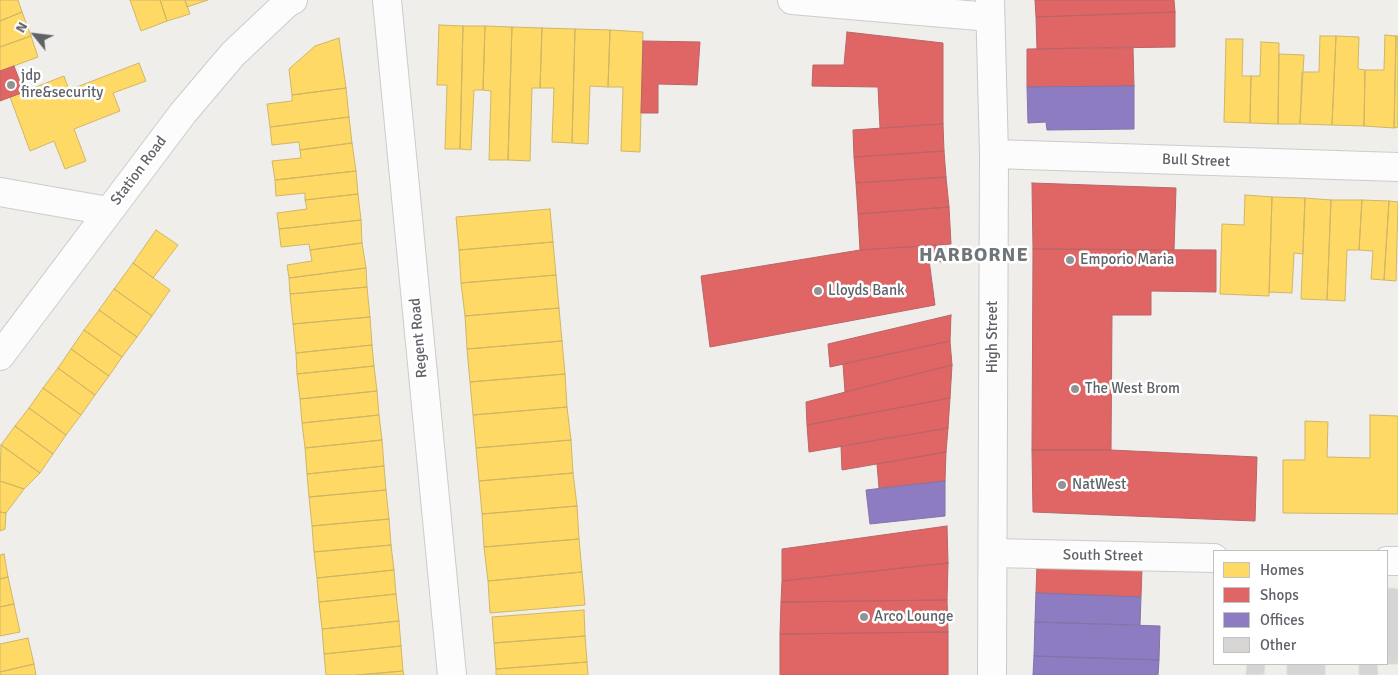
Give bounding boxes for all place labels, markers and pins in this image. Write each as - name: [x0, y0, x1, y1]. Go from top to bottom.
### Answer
- place label: jdp fire&security: [21, 67, 103, 102]
- marker: jdp fire&security: [5, 79, 17, 91]
- place label: Emporio Maria: [1080, 251, 1174, 269]
- marker: Emporio Maria: [1064, 254, 1076, 266]
- place label: Lloyds Bank: [828, 282, 905, 300]
- marker: Lloyds Bank: [812, 285, 824, 297]
- place label: The West Brom: [1085, 380, 1180, 398]
- marker: The West Brom: [1069, 383, 1081, 395]
- place label: NatWest: [1072, 476, 1126, 494]
- marker: NatWest: [1056, 479, 1068, 491]
- place label: Arco Lounge: [874, 608, 954, 626]
- marker: Arco Lounge: [858, 611, 870, 623]

